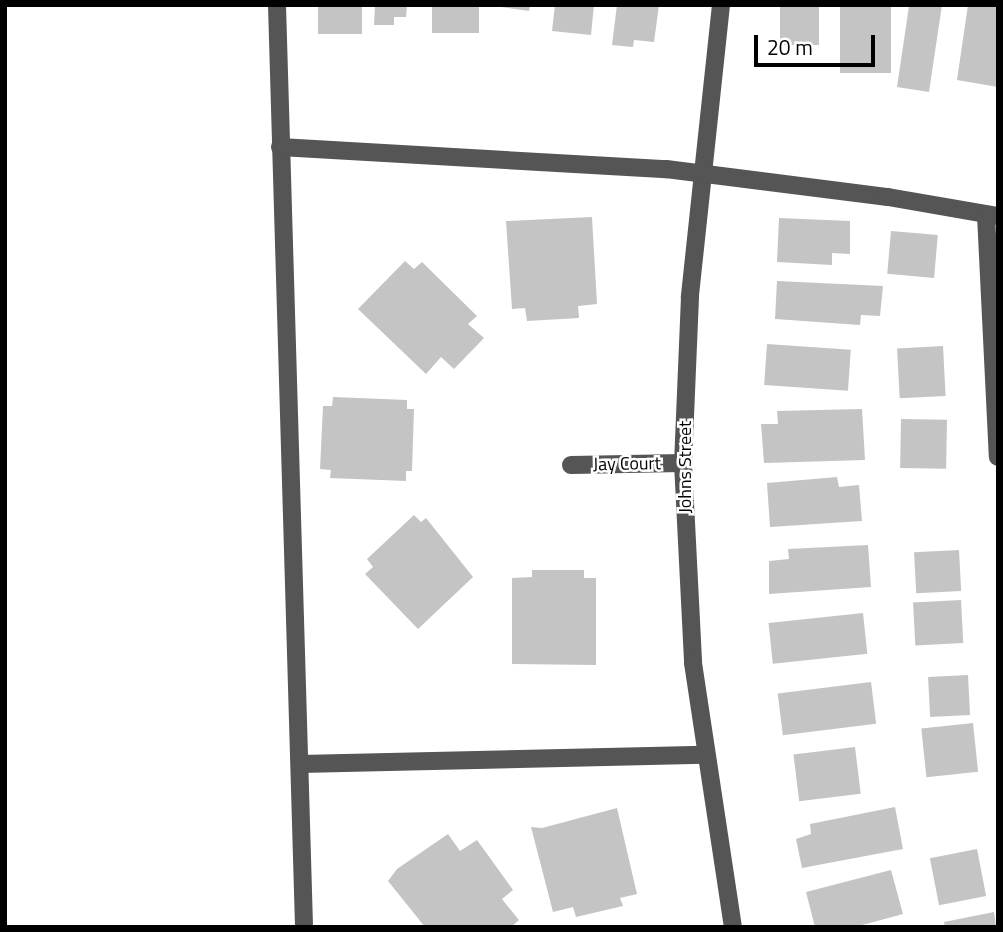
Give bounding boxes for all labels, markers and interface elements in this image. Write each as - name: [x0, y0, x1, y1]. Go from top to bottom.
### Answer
- scale bar: [758, 21, 879, 65]
- text: 20 m: [767, 31, 813, 63]
- street label: Johns Street: [674, 421, 696, 513]
- street label: Jay Court: [593, 453, 661, 475]

